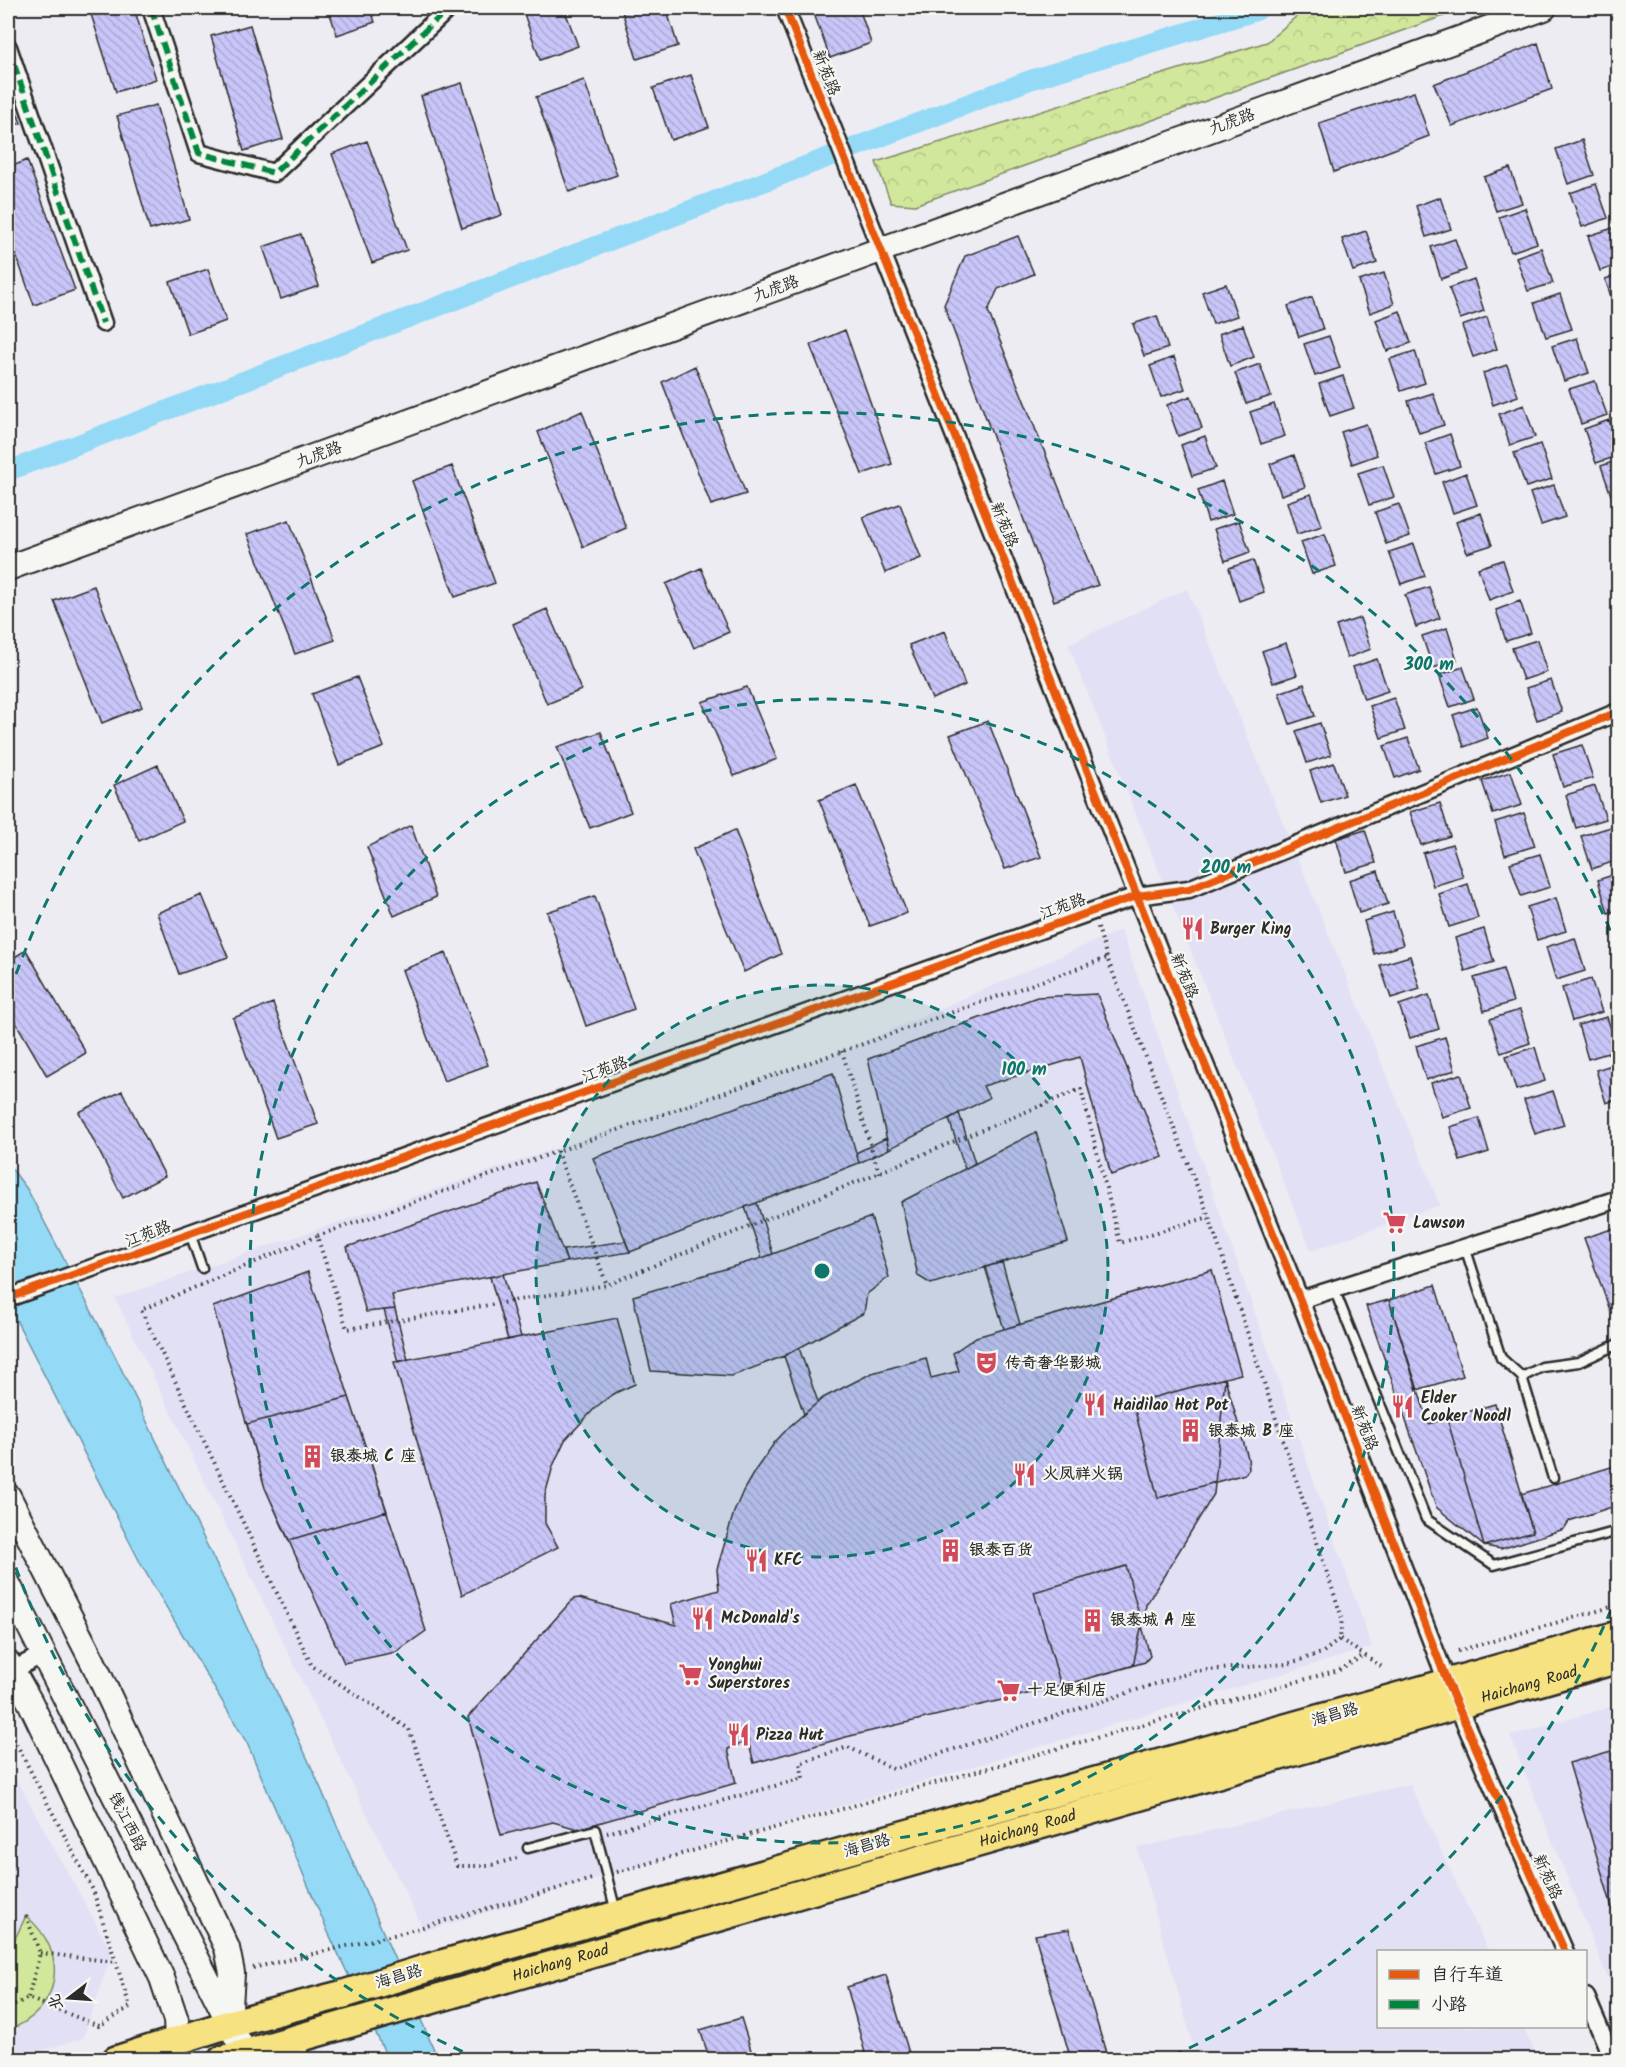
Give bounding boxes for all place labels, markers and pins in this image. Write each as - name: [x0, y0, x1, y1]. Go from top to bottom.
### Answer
- restaurant icon: Burger King: [1179, 916, 1205, 942]
- place label: Burger King: [1210, 917, 1291, 942]
- supermarket icon: Lawson: [1382, 1210, 1408, 1236]
- place label: Lawson: [1413, 1211, 1465, 1236]
- centre of rings: [812, 1261, 832, 1281]
- theatre icon: 传奇奢华影城: [974, 1350, 1000, 1376]
- place label: 传奇奢华影城: [1005, 1351, 1101, 1376]
- place label: Elder Cooker Noodl: [1421, 1386, 1511, 1429]
- restaurant icon: Haidilao Hot Pot: [1082, 1392, 1108, 1418]
- place label: Haidilao Hot Pot: [1113, 1393, 1230, 1418]
- restaurant icon: Elder Cooker Noodl: [1390, 1394, 1416, 1420]
- building icon: 银泰城 B 座: [1177, 1418, 1203, 1444]
- place label: 银泰城 B 座: [1208, 1419, 1294, 1444]
- building icon: 银泰城 C 座: [299, 1443, 325, 1469]
- place label: 银泰城 C 座: [330, 1444, 416, 1469]
- restaurant icon: 火凤祥火锅: [1012, 1461, 1038, 1487]
- place label: 火凤祥火锅: [1043, 1462, 1123, 1487]
- building icon: 银泰百货: [938, 1537, 964, 1563]
- place label: 银泰百货: [969, 1538, 1033, 1563]
- restaurant icon: KFC: [743, 1547, 769, 1573]
- place label: KFC: [774, 1548, 802, 1573]
- restaurant icon: McDonald's: [690, 1605, 716, 1631]
- place label: McDonald's: [721, 1606, 800, 1631]
- building icon: 银泰城 A 座: [1079, 1607, 1105, 1633]
- place label: 银泰城 A 座: [1110, 1608, 1196, 1633]
- place label: Yonghui Superstores: [708, 1653, 790, 1696]
- supermarket icon: Yonghui Superstores: [677, 1661, 703, 1687]
- supermarket icon: 十足便利店: [996, 1677, 1022, 1703]
- place label: 十足便利店: [1027, 1678, 1107, 1703]
- restaurant icon: Pizza Hut: [725, 1722, 751, 1748]
- place label: Pizza Hut: [756, 1723, 825, 1748]

